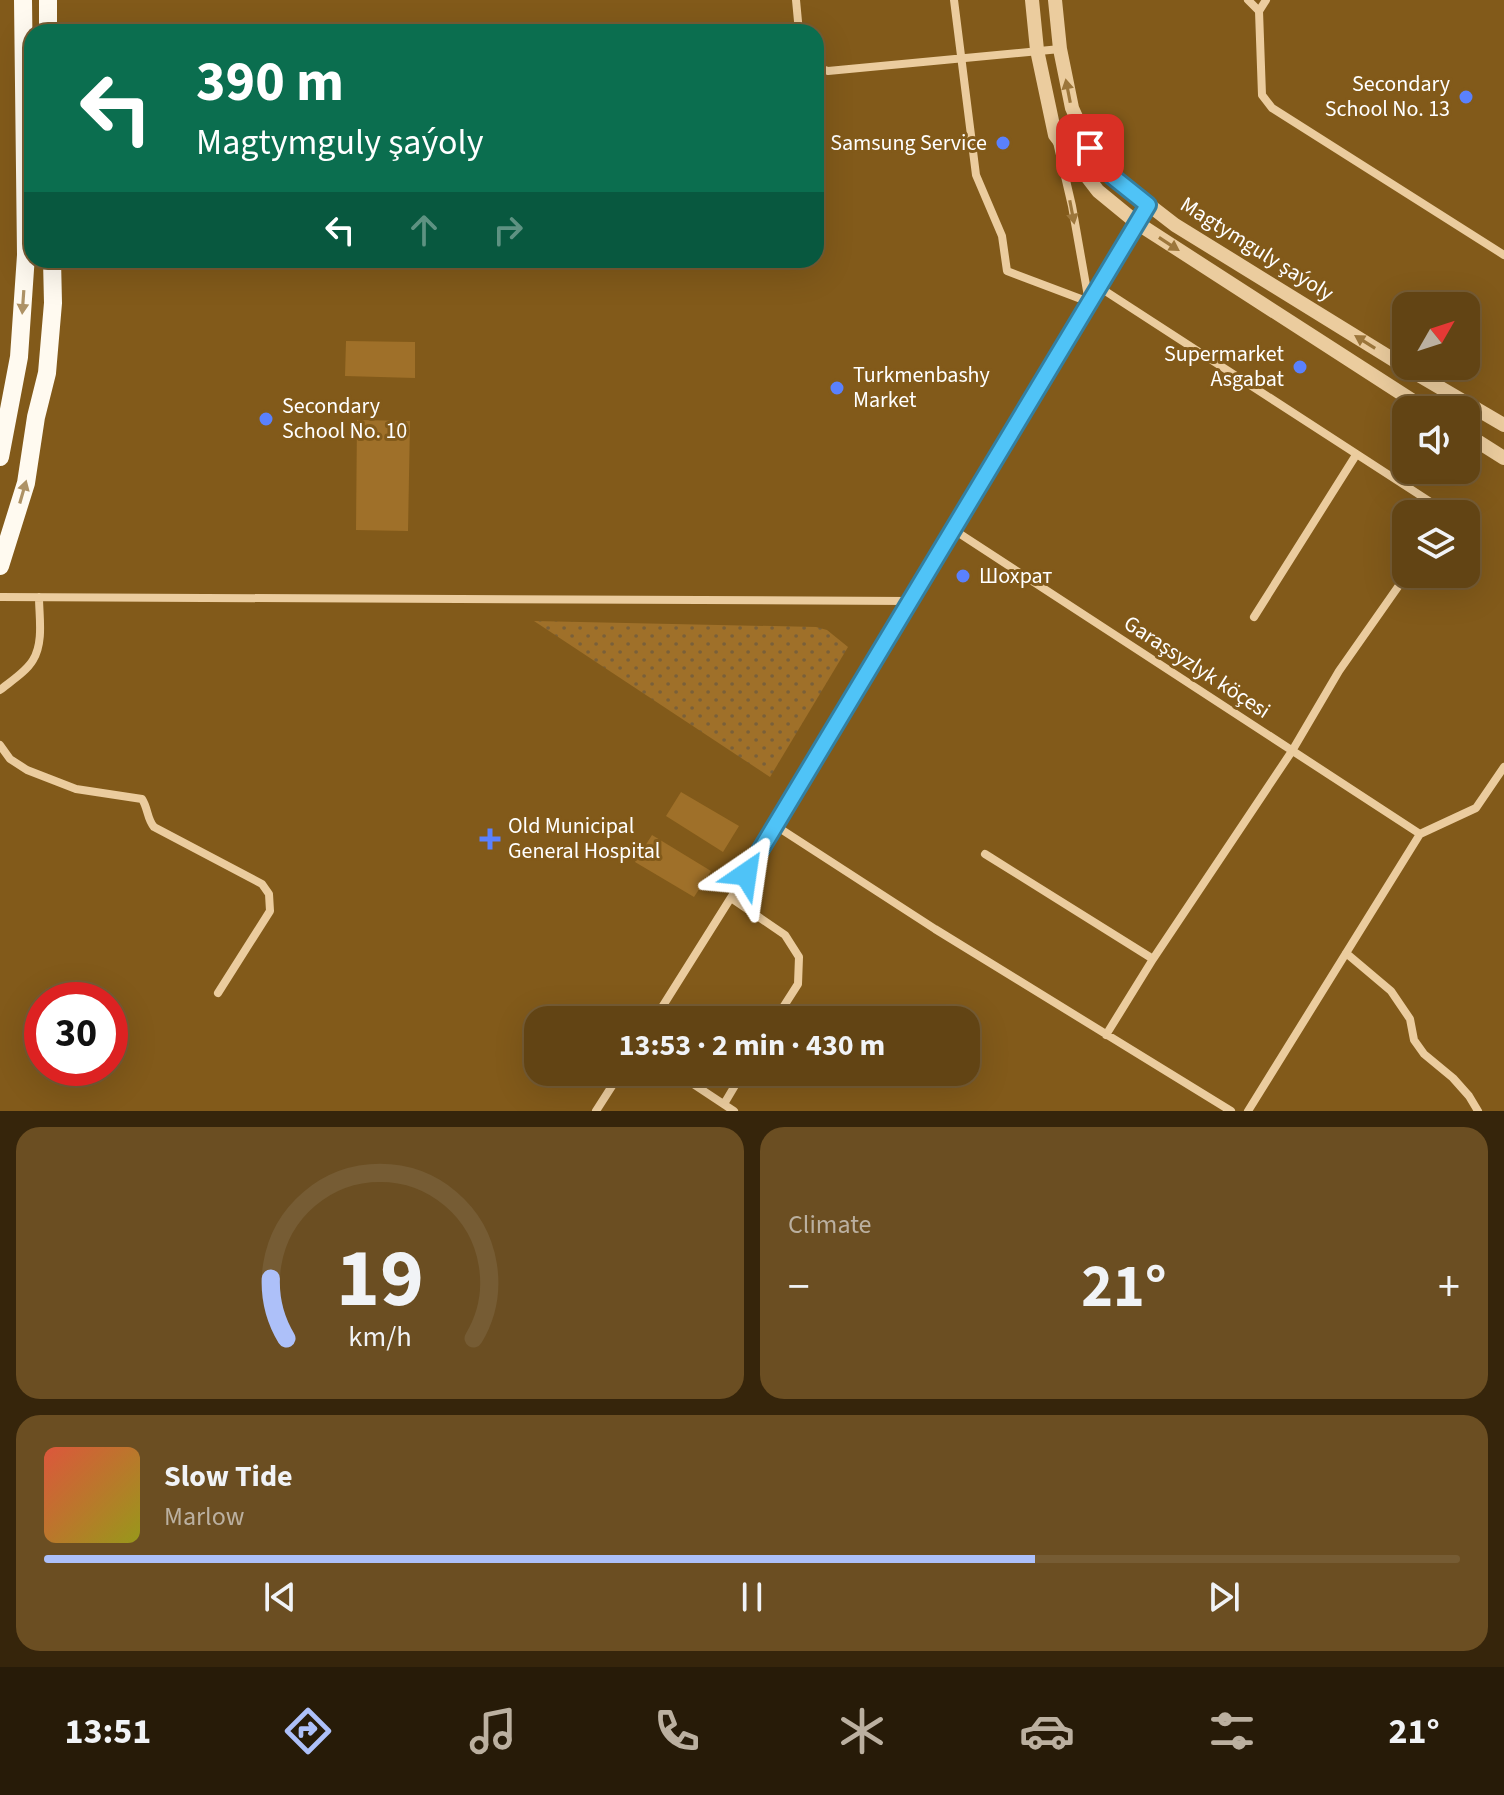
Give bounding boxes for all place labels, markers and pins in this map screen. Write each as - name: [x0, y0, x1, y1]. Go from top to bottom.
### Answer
- place label: Secondary School No. 13: [1325, 68, 1451, 125]
- marker: Secondary School No. 13: [1457, 88, 1475, 106]
- pin: [1056, 114, 1124, 182]
- place label: Samsung Service: [830, 127, 987, 159]
- marker: Samsung Service: [994, 134, 1012, 152]
- place label: Supermarket Asgabat: [1164, 338, 1285, 395]
- marker: Supermarket Asgabat: [1291, 358, 1309, 376]
- place label: Turkmenbashy Market: [853, 359, 991, 416]
- marker: Turkmenbashy Market: [828, 379, 846, 397]
- place label: Secondary School No. 10: [282, 390, 407, 447]
- marker: Secondary School No. 10: [257, 410, 275, 428]
- place label: Шохрат: [979, 560, 1052, 592]
- marker: Шохрат: [954, 567, 972, 585]
- place label: Old Municipal General Hospital: [508, 810, 660, 867]
- marker: Old Municipal General Hospital: [479, 828, 501, 850]

